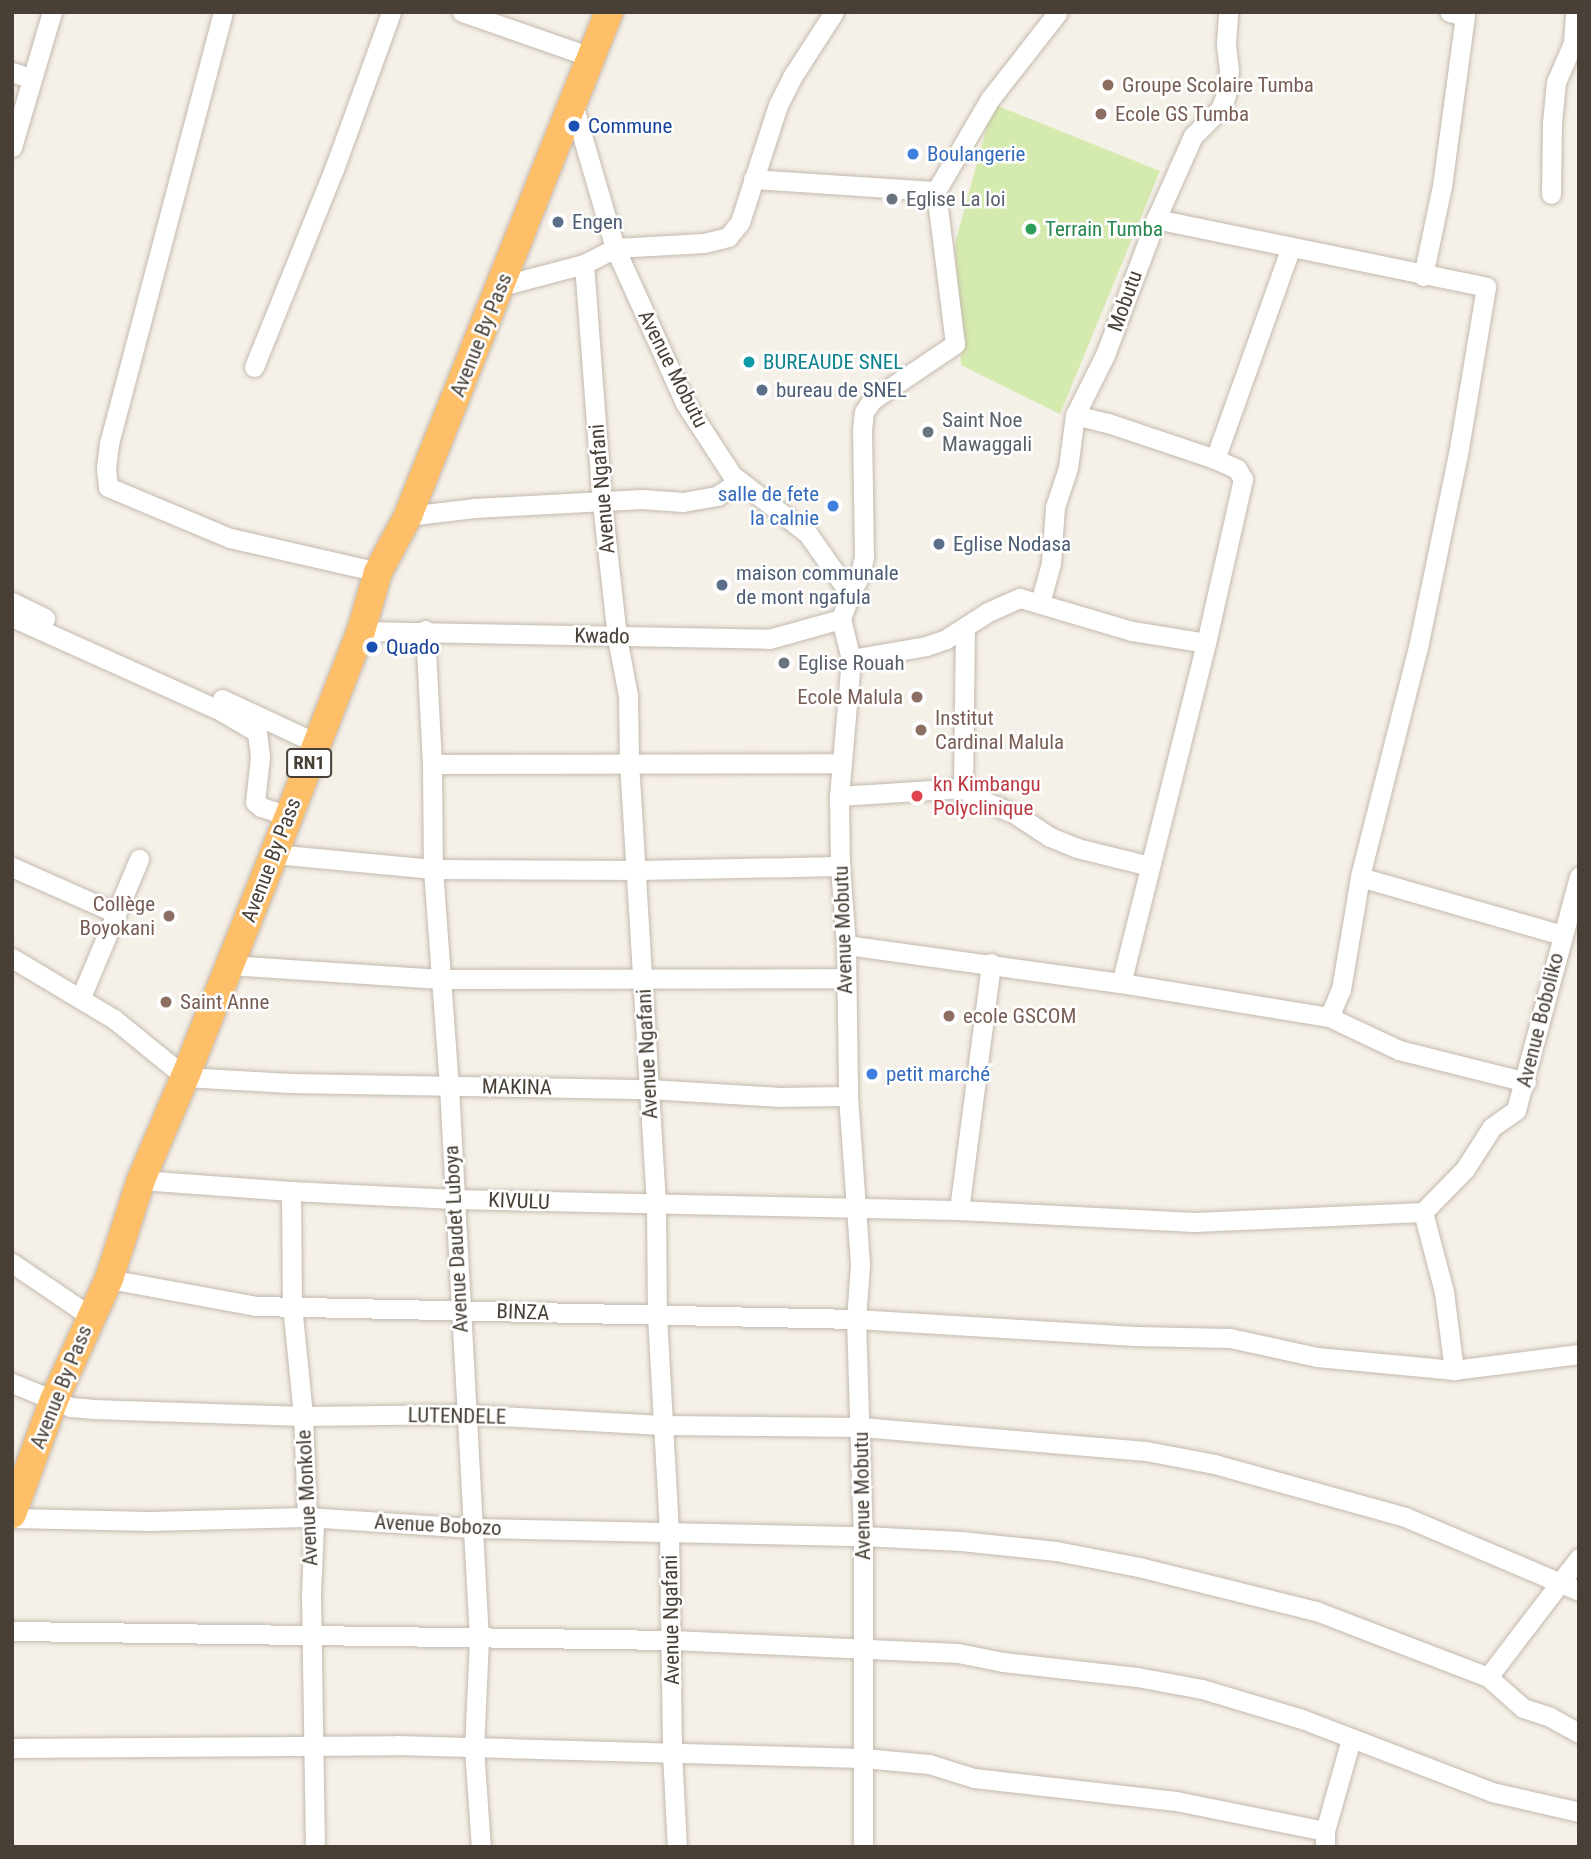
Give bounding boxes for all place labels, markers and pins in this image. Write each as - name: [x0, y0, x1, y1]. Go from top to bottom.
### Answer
- place label: Groupe Scolaire Tumba: [1122, 72, 1314, 98]
- marker: Groupe Scolaire Tumba: [1100, 77, 1116, 93]
- place label: Ecole GS Tumba: [1115, 101, 1249, 127]
- marker: Ecole GS Tumba: [1093, 106, 1109, 122]
- place label: Commune: [588, 113, 672, 139]
- marker: Commune: [566, 118, 582, 134]
- place label: Boulangerie: [927, 141, 1025, 167]
- marker: Boulangerie: [905, 146, 921, 162]
- place label: Eglise La loi: [906, 186, 1006, 212]
- marker: Eglise La loi: [884, 191, 900, 207]
- place label: Engen: [572, 209, 623, 235]
- marker: Engen: [550, 214, 566, 230]
- place label: Terrain Tumba: [1045, 216, 1163, 242]
- marker: Terrain Tumba: [1023, 221, 1039, 237]
- place label: BUREAUDE SNEL: [763, 349, 903, 375]
- marker: BUREAUDE SNEL: [741, 354, 757, 370]
- place label: bureau de SNEL: [776, 377, 907, 403]
- marker: bureau de SNEL: [754, 382, 770, 398]
- place label: Saint Noe Mawaggali: [942, 407, 1032, 457]
- marker: Saint Noe Mawaggali: [920, 424, 936, 440]
- place label: salle de fete la calnie: [718, 481, 819, 531]
- marker: salle de fete la calnie: [825, 498, 841, 514]
- place label: Eglise Nodasa: [953, 531, 1071, 557]
- marker: Eglise Nodasa: [931, 536, 947, 552]
- place label: maison communale de mont ngafula: [736, 560, 899, 610]
- marker: maison communale de mont ngafula: [714, 577, 730, 593]
- place label: Quado: [386, 634, 440, 660]
- marker: Quado: [364, 639, 380, 655]
- place label: Eglise Rouah: [798, 650, 905, 676]
- marker: Eglise Rouah: [776, 655, 792, 671]
- place label: Ecole Malula: [797, 684, 903, 710]
- marker: Ecole Malula: [909, 689, 925, 705]
- place label: Institut Cardinal Malula: [935, 705, 1064, 755]
- marker: Institut Cardinal Malula: [913, 722, 929, 738]
- place label: kn Kimbangu Polyclinique: [933, 771, 1041, 821]
- marker: kn Kimbangu Polyclinique: [907, 786, 927, 806]
- place label: Collège Boyokani: [80, 891, 155, 941]
- marker: Collège Boyokani: [161, 908, 177, 924]
- place label: Saint Anne: [180, 989, 269, 1015]
- marker: Saint Anne: [158, 994, 174, 1010]
- place label: ecole GSCOM: [963, 1003, 1076, 1029]
- marker: ecole GSCOM: [941, 1008, 957, 1024]
- place label: petit marché: [886, 1061, 990, 1087]
- marker: petit marché: [864, 1066, 880, 1082]

